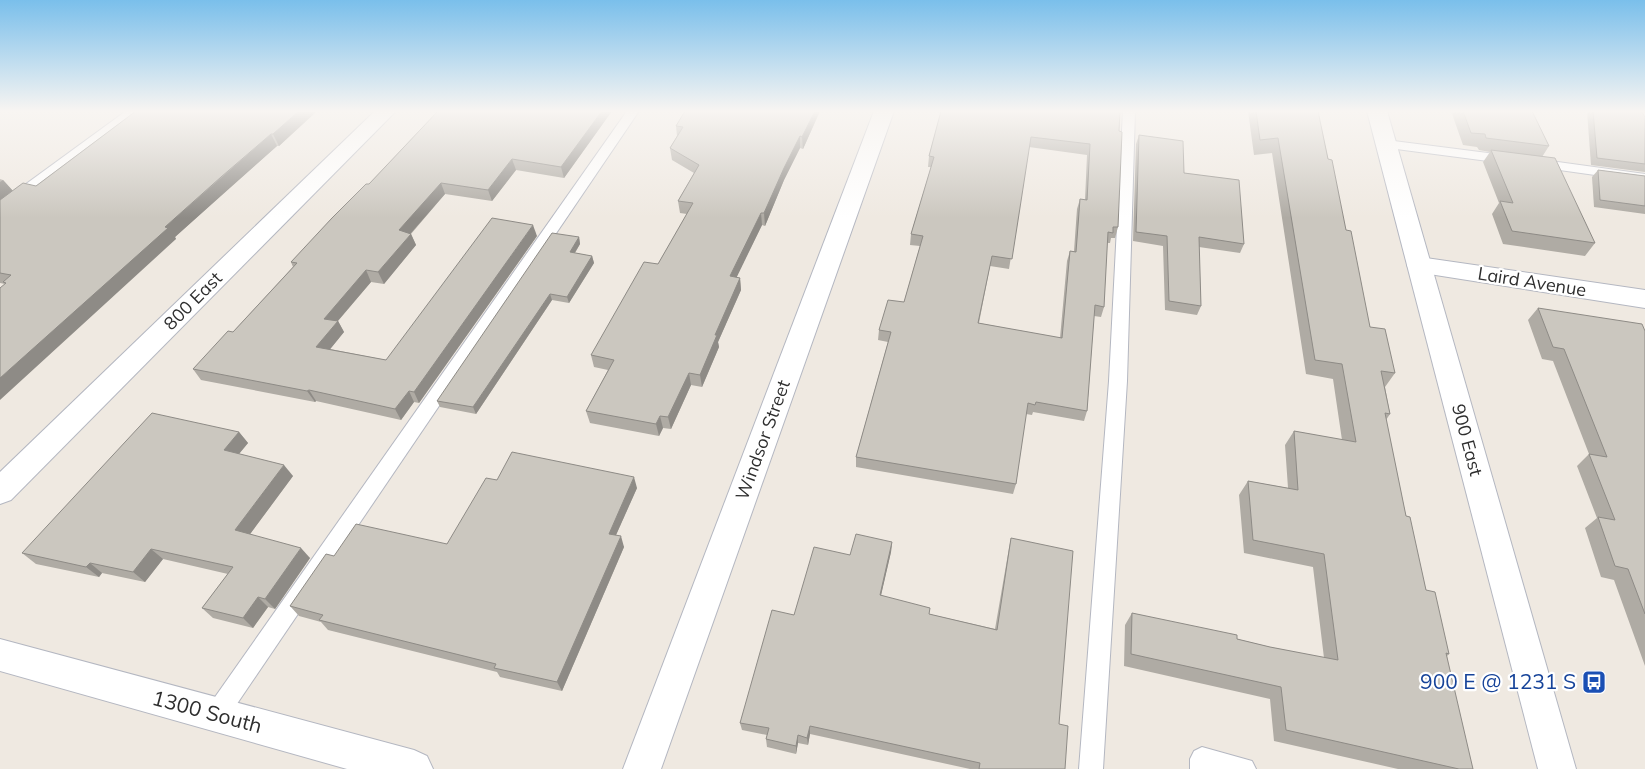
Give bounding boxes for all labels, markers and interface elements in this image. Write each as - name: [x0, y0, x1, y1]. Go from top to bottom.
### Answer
- street label: Laird Avenue: [1476, 262, 1588, 301]
- street label: 800 East: [159, 267, 227, 335]
- street label: Windsor Street: [730, 377, 795, 503]
- street label: 900 East: [1447, 401, 1488, 478]
- place label: 900 E @ 1231 S: [1420, 668, 1576, 694]
- bus stop icon: 900 E @ 1231 S: [1581, 669, 1607, 695]
- street label: 1300 South: [149, 684, 265, 738]

